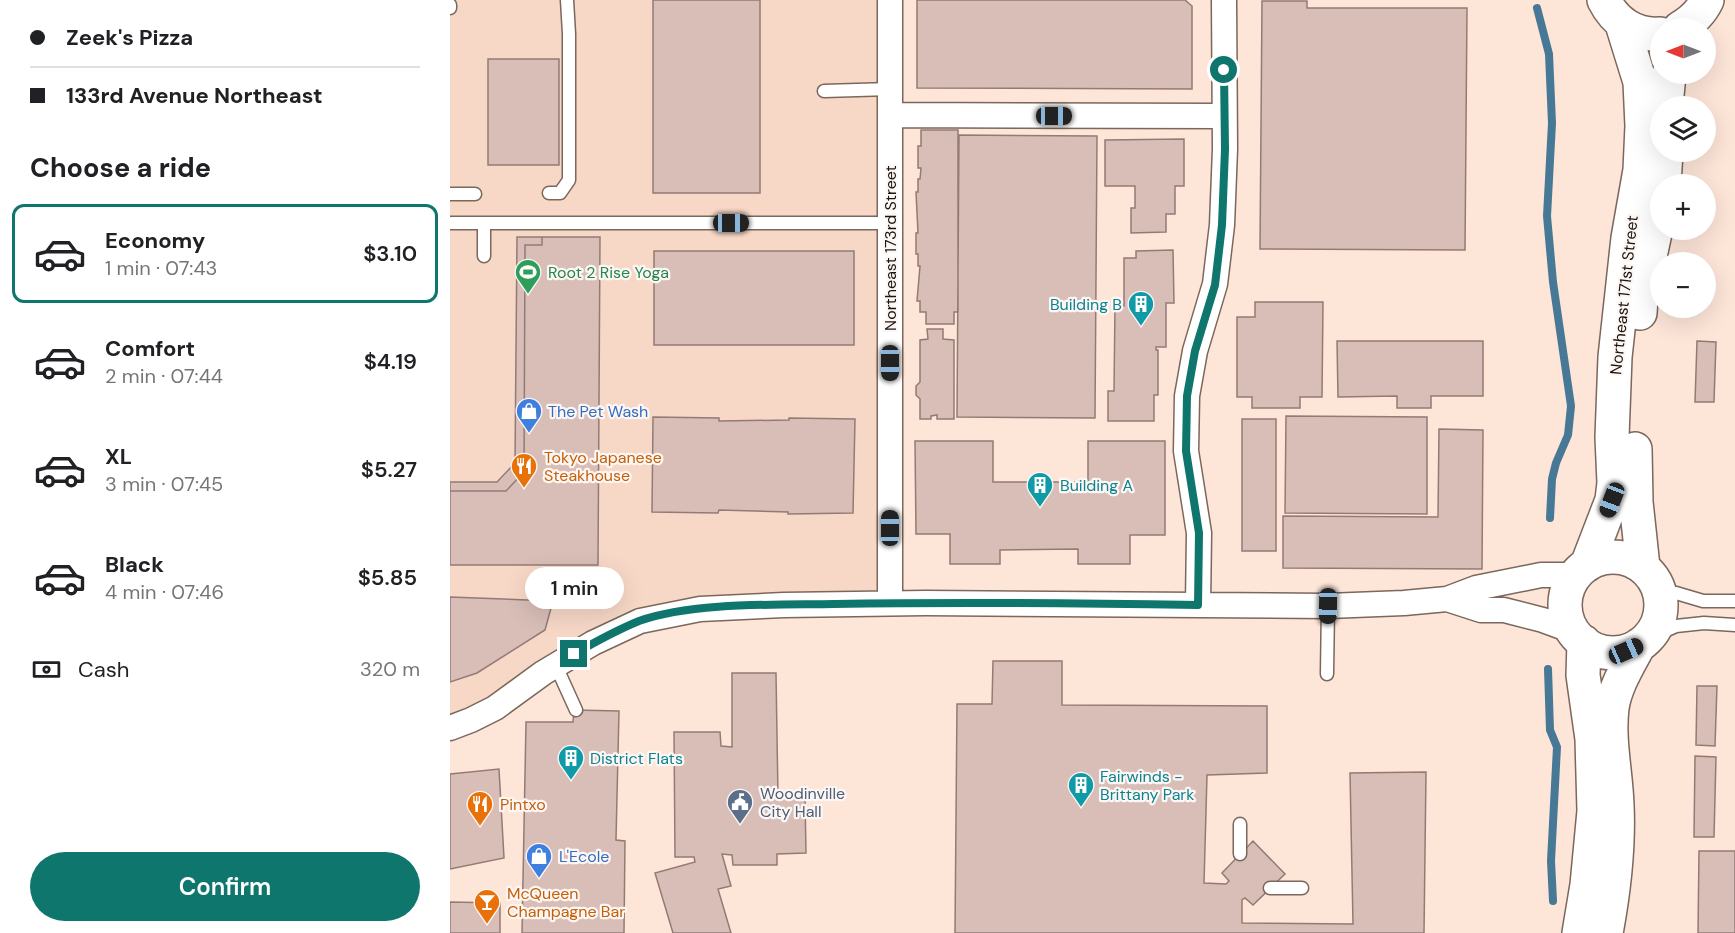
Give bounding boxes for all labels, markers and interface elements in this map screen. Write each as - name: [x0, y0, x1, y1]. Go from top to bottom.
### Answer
- north arrow: [1650, 18, 1716, 84]
- map controls: [1650, 18, 1716, 318]
- text: Zeek's Pizza: [66, 23, 193, 52]
- route start: [1210, 56, 1237, 83]
- text: 133rd Avenue Northeast: [66, 81, 323, 110]
- button: layers: [1650, 96, 1716, 162]
- car: [1036, 107, 1072, 125]
- text: Choose a ride: [30, 150, 211, 185]
- street label: Northeast 173rd Street: [880, 165, 901, 331]
- button: +: [1650, 174, 1716, 240]
- car: [713, 214, 749, 232]
- street label: Northeast 171st Street: [1605, 214, 1643, 376]
- text: Economy: [105, 226, 205, 255]
- icon: car: [33, 227, 87, 281]
- text: $3.10: [363, 239, 417, 268]
- button: −: [1650, 252, 1716, 318]
- text: 1 min · 07:43: [105, 255, 217, 281]
- sports icon: Root 2 Rise Yoga: [513, 257, 543, 295]
- place label: Root 2 Rise Yoga: [548, 262, 669, 283]
- building icon: Building B: [1126, 289, 1156, 327]
- place label: Building B: [1050, 294, 1122, 315]
- text: Comfort: [105, 334, 195, 363]
- icon: car: [33, 335, 87, 389]
- car: [881, 345, 899, 381]
- text: $4.19: [364, 347, 417, 376]
- text: 2 min · 07:44: [105, 363, 223, 389]
- shop icon: The Pet Wash: [514, 396, 544, 434]
- place label: The Pet Wash: [548, 401, 648, 422]
- text: XL: [105, 442, 132, 471]
- icon: car: [33, 443, 87, 497]
- place label: Tokyo Japanese Steakhouse: [544, 447, 662, 486]
- restaurant icon: Tokyo Japanese Steakhouse: [509, 451, 539, 489]
- text: $5.27: [361, 455, 417, 484]
- building icon: Building A: [1025, 470, 1055, 508]
- text: 3 min · 07:45: [105, 471, 223, 497]
- place label: Building A: [1060, 475, 1133, 496]
- car: [1597, 480, 1627, 520]
- car: [881, 510, 899, 546]
- text: Black: [105, 550, 164, 579]
- icon: car: [33, 551, 87, 605]
- text: $5.85: [358, 563, 417, 592]
- callout: 1 min: [524, 567, 624, 609]
- text: 1 min: [551, 575, 598, 601]
- text: 4 min · 07:46: [105, 579, 224, 605]
- car: [1319, 588, 1337, 624]
- car: [1606, 635, 1646, 667]
- route end: [560, 640, 587, 667]
- icon: cash: [30, 653, 63, 686]
- text: Cash: [78, 655, 129, 684]
- text: 320 m: [360, 656, 420, 682]
- building icon: District Flats: [556, 743, 586, 781]
- place label: District Flats: [590, 748, 683, 769]
- place label: Fairwinds - Brittany Park: [1100, 766, 1194, 805]
- building icon: Fairwinds - Brittany Park: [1066, 770, 1096, 808]
- place label: Woodinville City Hall: [760, 783, 845, 822]
- public building icon: Woodinville City Hall: [725, 787, 755, 825]
- restaurant icon: Pintxo: [465, 789, 495, 827]
- place label: Pintxo: [500, 794, 546, 815]
- shop icon: L'Ecole: [524, 841, 554, 879]
- place label: L'Ecole: [559, 846, 609, 867]
- button: Confirm: [30, 852, 420, 921]
- place label: McQueen Champagne Bar: [507, 883, 625, 922]
- bar icon: McQueen Champagne Bar: [472, 887, 502, 925]

